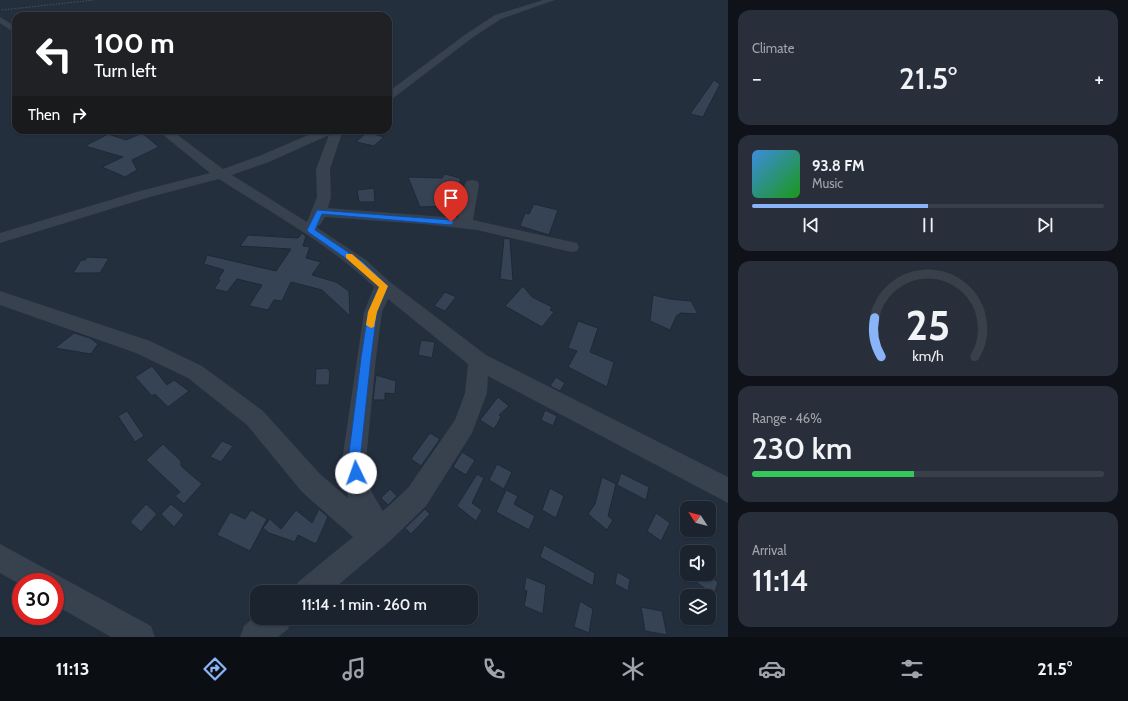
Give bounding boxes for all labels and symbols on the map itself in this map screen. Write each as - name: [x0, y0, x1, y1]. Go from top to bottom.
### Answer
- pin: [434, 181, 468, 222]
- position arrow: [335, 452, 377, 494]
- north arrow: [680, 501, 716, 537]
- speed limit sign: 30: [12, 573, 64, 625]

